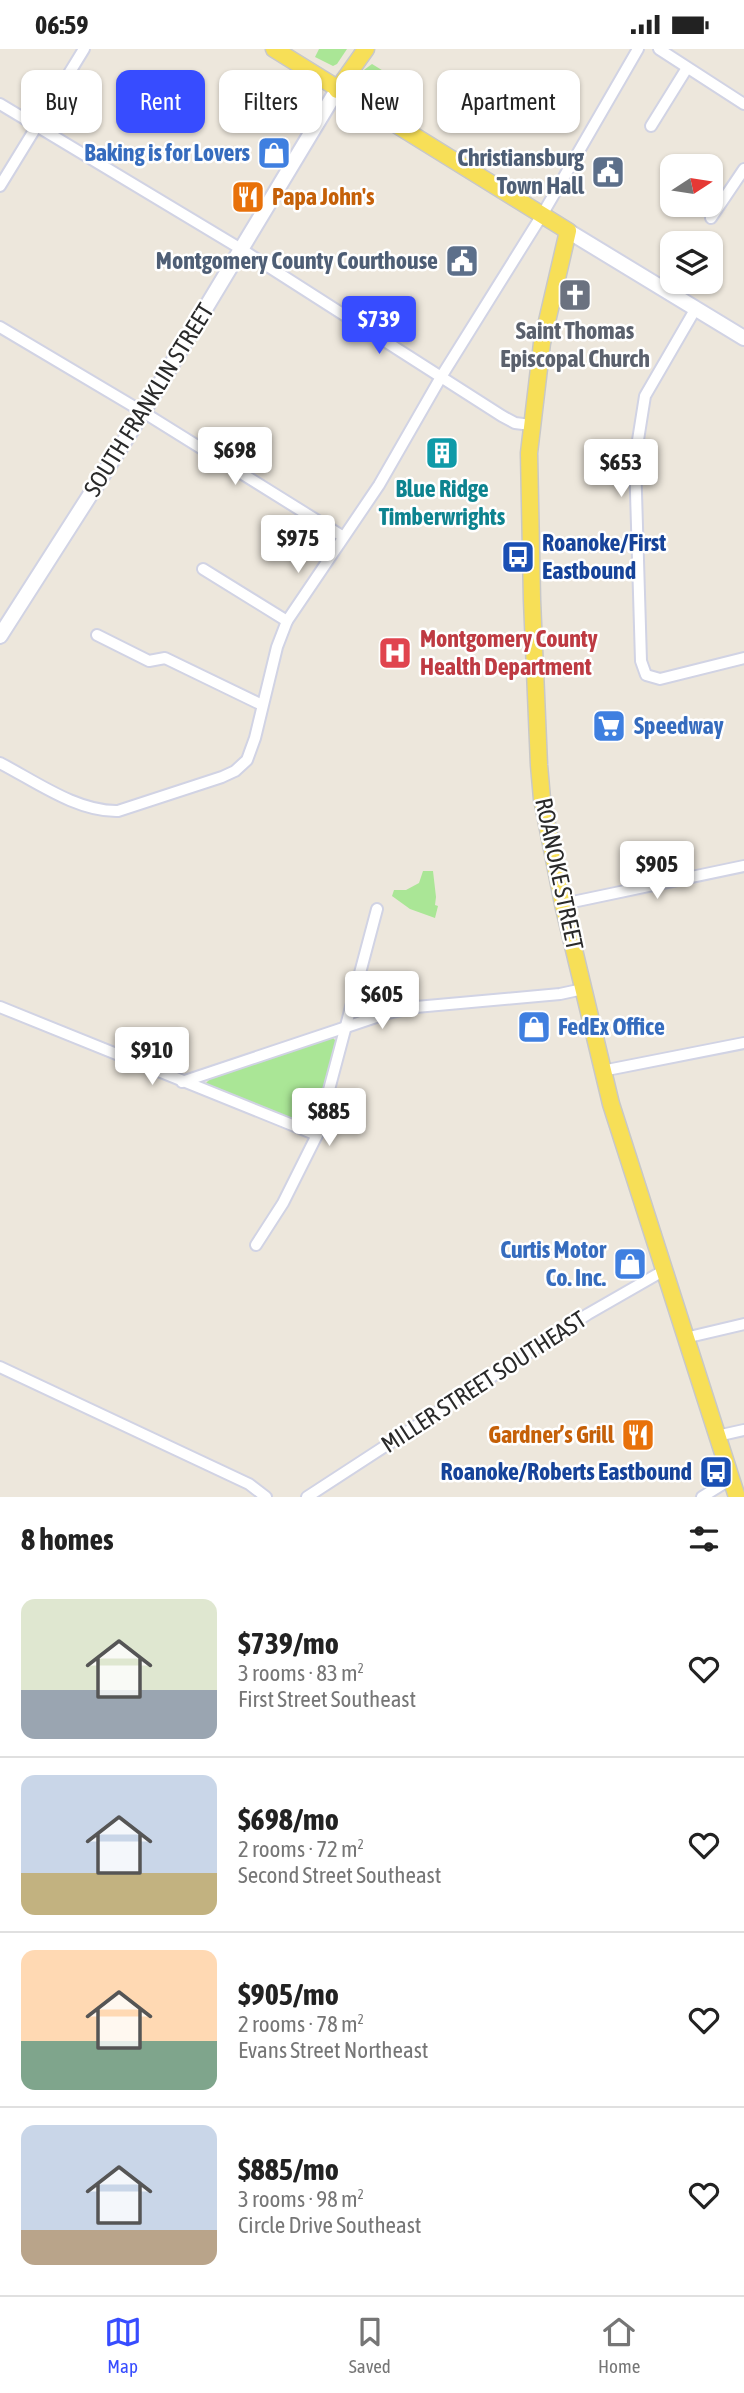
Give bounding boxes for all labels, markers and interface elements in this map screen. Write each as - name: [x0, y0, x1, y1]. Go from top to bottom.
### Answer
- text: 06:59: [35, 10, 89, 40]
- chip: Buy: [21, 70, 102, 133]
- chip: Rent: [116, 70, 205, 133]
- chip: Filters: [219, 70, 322, 133]
- chip: New: [336, 70, 423, 133]
- chip: Apartment: [437, 70, 580, 133]
- shop icon: Baking is for Lovers: [255, 134, 293, 172]
- place label: Baking is for Lovers: [84, 139, 251, 166]
- place label: Christiansburg Town Hall: [457, 144, 585, 199]
- public building icon: Christiansburg Town Hall: [589, 153, 627, 191]
- north arrow: [660, 154, 723, 217]
- map controls: [660, 154, 723, 294]
- restaurant icon: Papa John's: [229, 178, 267, 216]
- place label: Papa John's: [272, 183, 375, 210]
- button: layers: [660, 231, 723, 294]
- public building icon: Montgomery County Courthouse: [443, 242, 481, 280]
- place label: Montgomery County Courthouse: [156, 247, 438, 274]
- church icon: Saint Thomas Episcopal Church: [556, 276, 594, 314]
- pin: $739: [338, 296, 420, 356]
- street label: SOUTH FRANKLIN STREET: [78, 298, 219, 501]
- text: $739: [358, 306, 400, 332]
- place label: Saint Thomas Episcopal Church: [500, 317, 650, 372]
- pin: $698: [194, 427, 276, 487]
- building icon: Blue Ridge Timberwrights: [423, 434, 461, 472]
- text: $698: [214, 437, 256, 463]
- pin: $653: [580, 440, 662, 499]
- text: $653: [600, 449, 642, 475]
- place label: Blue Ridge Timberwrights: [379, 475, 506, 530]
- pin: $975: [257, 515, 339, 575]
- text: $975: [277, 525, 319, 551]
- place label: Roanoke/First Eastbound: [542, 529, 666, 584]
- bus stop icon: Roanoke/First Eastbound: [499, 538, 537, 576]
- place label: Montgomery County Health Department: [420, 625, 598, 680]
- hospital icon: Montgomery County Health Department: [376, 634, 414, 672]
- supermarket icon: Speedway: [590, 707, 628, 745]
- place label: Speedway: [634, 712, 724, 739]
- street label: ROANOKE STREET: [530, 795, 589, 953]
- pin: $905: [616, 841, 698, 901]
- text: $905: [636, 851, 678, 877]
- pin: $605: [341, 971, 423, 1031]
- text: $605: [361, 981, 403, 1007]
- shop icon: FedEx Office: [515, 1008, 553, 1046]
- place label: FedEx Office: [558, 1013, 665, 1040]
- pin: $910: [111, 1027, 193, 1087]
- text: $910: [131, 1037, 173, 1063]
- pin: $885: [288, 1089, 370, 1148]
- text: $885: [308, 1098, 350, 1124]
- place label: Curtis Motor Co. Inc.: [500, 1236, 607, 1291]
- shop icon: Curtis Motor Co. Inc.: [611, 1245, 649, 1283]
- street label: MILLER STREET SOUTHEAST: [376, 1305, 591, 1458]
- restaurant icon: Gardner’s Grill: [619, 1416, 657, 1454]
- place label: Gardner’s Grill: [488, 1421, 615, 1448]
- bus stop icon: Roanoke/Roberts Eastbound: [697, 1453, 735, 1491]
- place label: Roanoke/Roberts Eastbound: [440, 1458, 692, 1485]
- icon: filters: [685, 1520, 723, 1558]
- text: 8 homes: [21, 1522, 114, 1556]
- text: $739/mo: [238, 1626, 339, 1660]
- icon: home: [77, 1627, 161, 1711]
- icon: heart: [685, 1650, 723, 1688]
- text: 3 rooms · 83 m²: [238, 1660, 364, 1686]
- text: First Street Southeast: [238, 1686, 416, 1712]
- text: $698/mo: [238, 1802, 339, 1836]
- icon: home: [77, 1803, 161, 1887]
- icon: heart: [685, 1826, 723, 1864]
- text: 2 rooms · 72 m²: [238, 1836, 364, 1862]
- text: Second Street Southeast: [238, 1862, 441, 1888]
- text: $905/mo: [238, 1977, 339, 2011]
- icon: home: [77, 1978, 161, 2062]
- icon: heart: [685, 2001, 723, 2039]
- text: 2 rooms · 78 m²: [238, 2011, 364, 2037]
- text: Evans Street Northeast: [238, 2037, 428, 2063]
- text: $885/mo: [238, 2152, 339, 2186]
- icon: home: [77, 2153, 161, 2237]
- icon: heart: [685, 2176, 723, 2214]
- text: 3 rooms · 98 m²: [238, 2186, 364, 2212]
- text: Circle Drive Southeast: [238, 2212, 421, 2238]
- tab: Map: [104, 2313, 142, 2377]
- tab: Saved: [349, 2313, 391, 2377]
- tab: Home: [598, 2313, 640, 2377]

